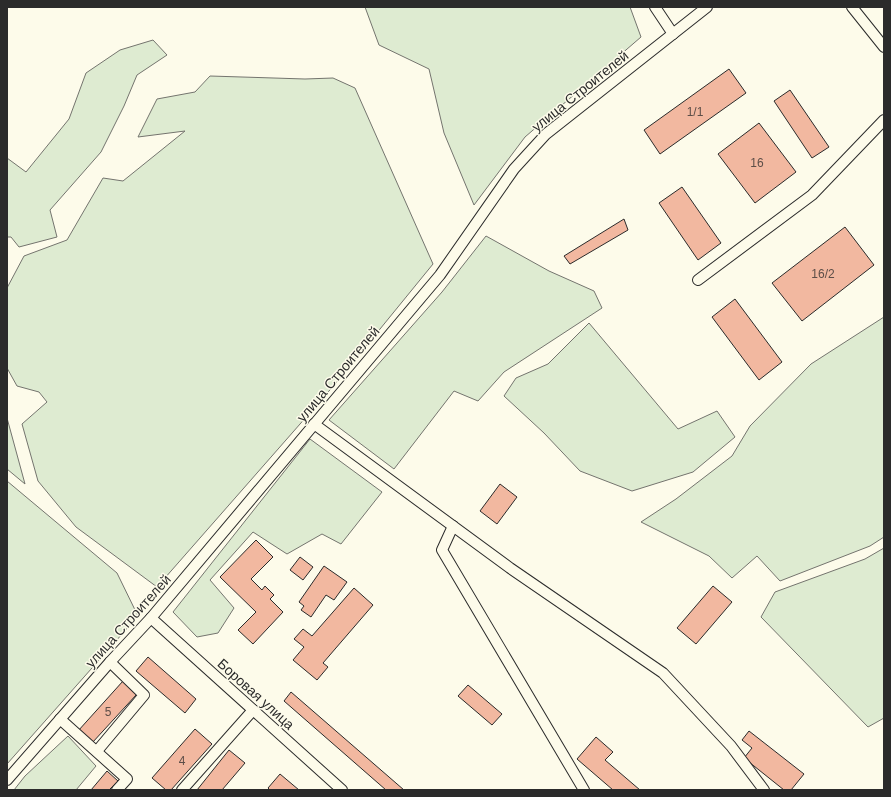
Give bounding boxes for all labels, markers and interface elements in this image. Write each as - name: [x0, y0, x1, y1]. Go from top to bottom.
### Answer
- street label: улица Строителей: [528, 47, 632, 135]
- house number: 1/1: [687, 105, 704, 119]
- house number: 16: [750, 156, 764, 170]
- house number: 16/2: [811, 267, 835, 281]
- street label: улица Строителей: [293, 323, 383, 425]
- street label: улица Строителей: [82, 571, 174, 671]
- street label: Боровая улица: [214, 655, 298, 733]
- house number: 5: [105, 705, 112, 719]
- house number: 4: [179, 754, 186, 768]

